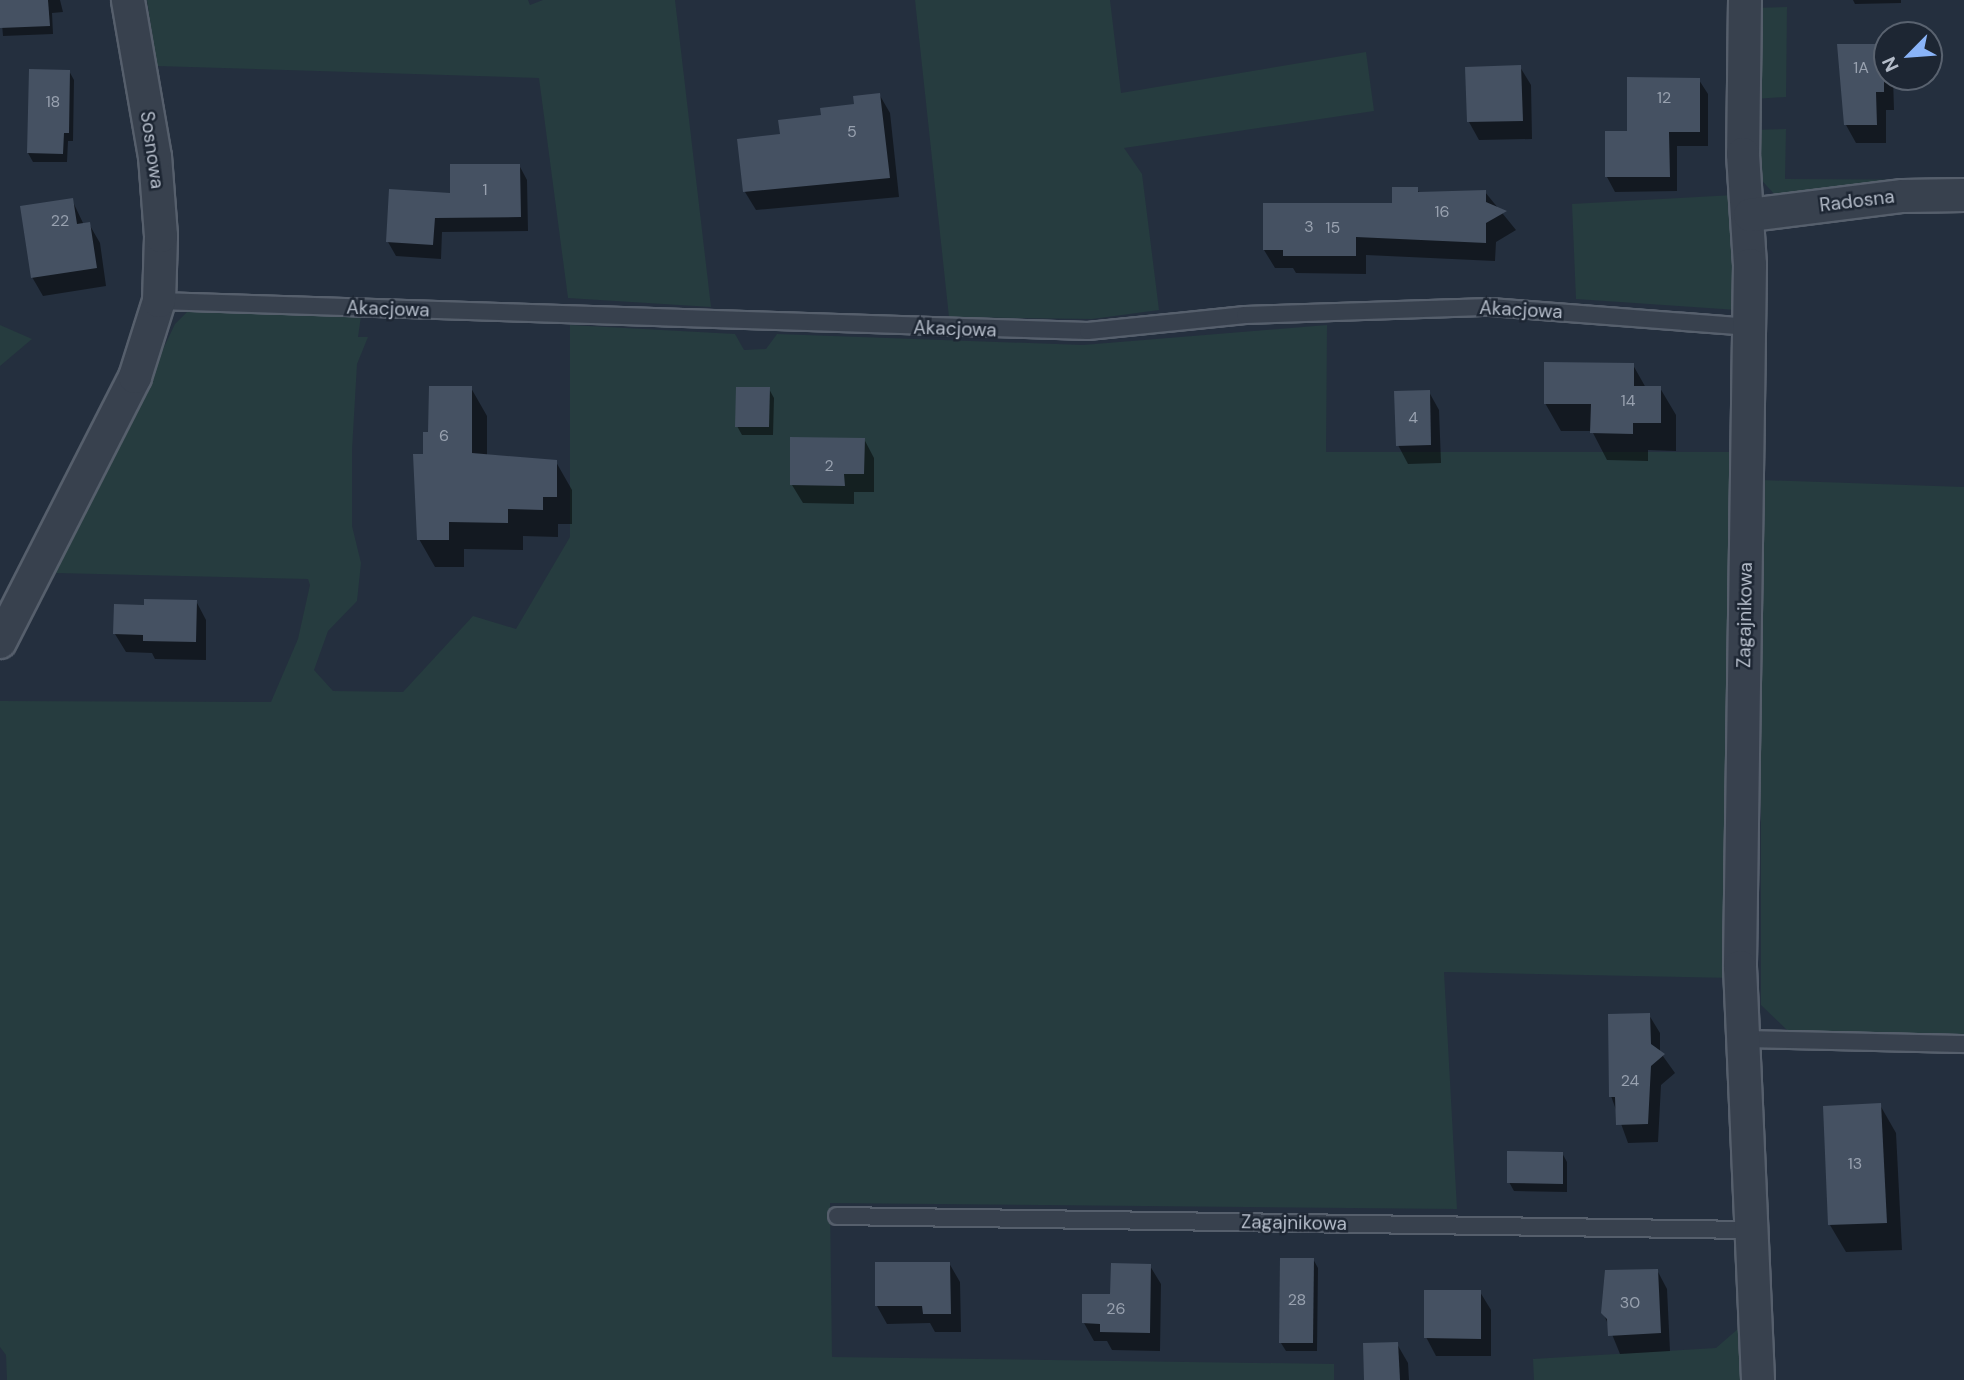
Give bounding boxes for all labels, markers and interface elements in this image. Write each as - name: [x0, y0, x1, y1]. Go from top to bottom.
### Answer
- north arrow: [1873, 21, 1943, 91]
- text: N: [1876, 53, 1905, 76]
- house number: 1A: [1853, 58, 1869, 78]
- house number: 12: [1657, 88, 1671, 108]
- house number: 18: [46, 92, 60, 112]
- street label: Sosnowa: [135, 110, 169, 190]
- house number: 5: [847, 122, 857, 142]
- house number: 1: [483, 180, 487, 200]
- street label: Radosna: [1818, 185, 1896, 217]
- house number: 16: [1434, 202, 1450, 222]
- house number: 22: [51, 211, 69, 231]
- house number: 3: [1304, 217, 1314, 237]
- house number: 15: [1326, 218, 1340, 238]
- street label: Akacjowa: [346, 296, 430, 322]
- street label: Akacjowa: [1479, 296, 1563, 324]
- street label: Akacjowa: [913, 316, 997, 342]
- house number: 14: [1621, 391, 1635, 411]
- house number: 4: [1408, 408, 1418, 428]
- house number: 6: [439, 426, 449, 446]
- house number: 2: [824, 456, 834, 476]
- street label: Zagajnikowa: [1733, 562, 1757, 668]
- house number: 24: [1621, 1071, 1639, 1091]
- house number: 13: [1848, 1154, 1862, 1174]
- street label: Zagajnikowa: [1241, 1211, 1347, 1235]
- house number: 28: [1288, 1290, 1306, 1310]
- house number: 30: [1620, 1293, 1640, 1313]
- house number: 26: [1106, 1299, 1126, 1319]

